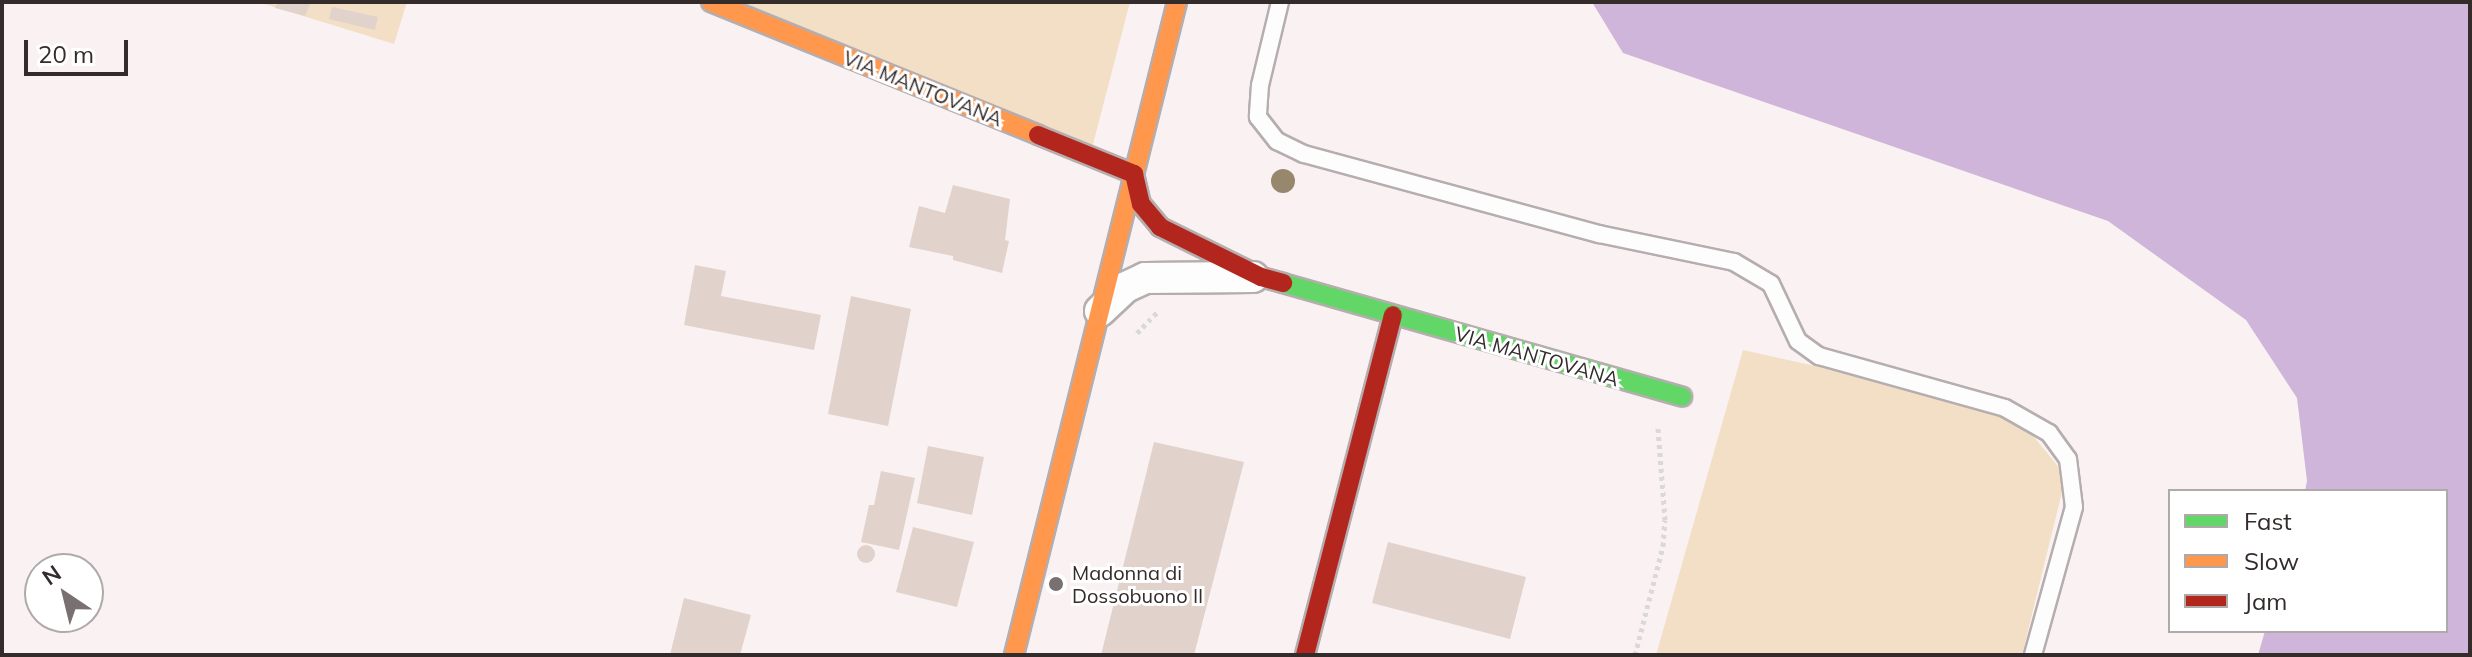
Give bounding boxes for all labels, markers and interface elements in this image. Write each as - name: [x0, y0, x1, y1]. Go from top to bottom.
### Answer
- scale bar: [28, 24, 132, 74]
- text: 20 m: [38, 39, 94, 69]
- street label: VIA MANTOVANA: [840, 45, 1006, 131]
- street label: VIA MANTOVANA: [1452, 321, 1622, 391]
- legend: [2168, 489, 2448, 633]
- text: Fast: [2244, 506, 2292, 536]
- text: Slow: [2244, 546, 2299, 576]
- north arrow: [24, 553, 104, 633]
- text: N: [37, 559, 66, 591]
- place label: Madonna di Dossobuono II: [1072, 560, 1203, 607]
- marker: Madonna di Dossobuono II: [1047, 575, 1065, 593]
- text: Jam: [2244, 586, 2287, 616]

